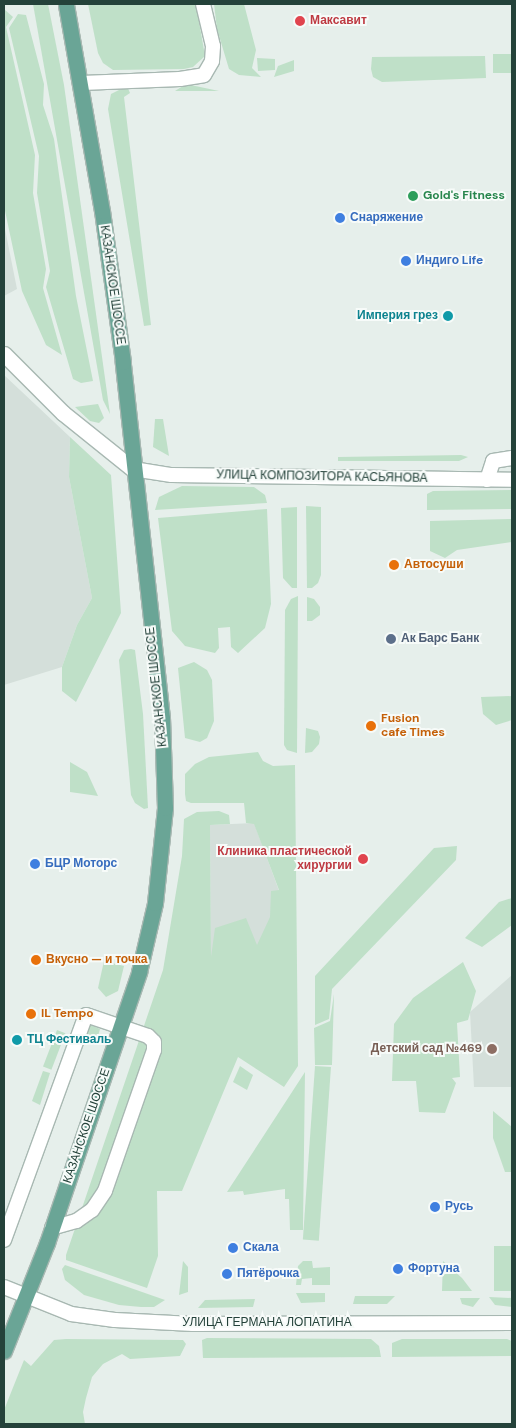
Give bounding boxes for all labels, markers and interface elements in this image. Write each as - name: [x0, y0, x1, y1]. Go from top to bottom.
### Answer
- place label: Максавит: [310, 14, 367, 28]
- marker: Максавит: [294, 15, 306, 27]
- place label: Gold's Fitness: [423, 189, 505, 203]
- marker: Gold's Fitness: [407, 190, 419, 202]
- place label: Снаряжение: [350, 211, 423, 225]
- marker: Снаряжение: [334, 212, 346, 224]
- street label: КАЗАНСКОЕ ШОССЕ: [96, 224, 128, 346]
- place label: Индиго Life: [416, 254, 483, 268]
- marker: Индиго Life: [400, 255, 412, 267]
- place label: Империя грез: [357, 309, 438, 323]
- marker: Империя грез: [442, 310, 454, 322]
- street label: УЛИЦА КОМПОЗИТОРА КАСЬЯНОВА: [216, 468, 428, 486]
- place label: Автосуши: [404, 558, 464, 572]
- marker: Автосуши: [388, 559, 400, 571]
- street label: КАЗАНСКОЕ ШОССЕ: [144, 626, 170, 748]
- place label: Ак Барс Банк: [401, 632, 479, 646]
- marker: Ак Барс Банк: [385, 633, 397, 645]
- place label: Fusion cafe Times: [381, 712, 445, 740]
- marker: Fusion cafe Times: [365, 720, 377, 732]
- place label: Клиника пластической хирургии: [217, 845, 352, 873]
- marker: Клиника пластической хирургии: [356, 852, 370, 866]
- place label: БЦР Моторс: [45, 857, 117, 871]
- marker: БЦР Моторс: [29, 858, 41, 870]
- place label: Вкусно — и точка: [46, 953, 148, 967]
- marker: Вкусно — и точка: [30, 954, 42, 966]
- place label: IL Tempo: [41, 1007, 94, 1021]
- marker: IL Tempo: [25, 1008, 37, 1020]
- place label: ТЦ Фестиваль: [27, 1033, 111, 1047]
- marker: ТЦ Фестиваль: [11, 1034, 23, 1046]
- place label: Детский сад №469: [371, 1042, 482, 1056]
- marker: Детский сад №469: [486, 1043, 498, 1055]
- street label: КАЗАНСКОЕ ШОССЕ: [61, 1067, 113, 1185]
- place label: Русь: [445, 1200, 473, 1214]
- marker: Русь: [429, 1201, 441, 1213]
- place label: Скала: [243, 1241, 279, 1255]
- marker: Скала: [227, 1242, 239, 1254]
- place label: Фортуна: [408, 1262, 460, 1276]
- marker: Фортуна: [392, 1263, 404, 1275]
- place label: Пятёрочка: [237, 1267, 299, 1281]
- marker: Пятёрочка: [221, 1268, 233, 1280]
- street label: УЛИЦА ГЕРМАНА ЛОПАТИНА: [182, 1316, 352, 1330]

